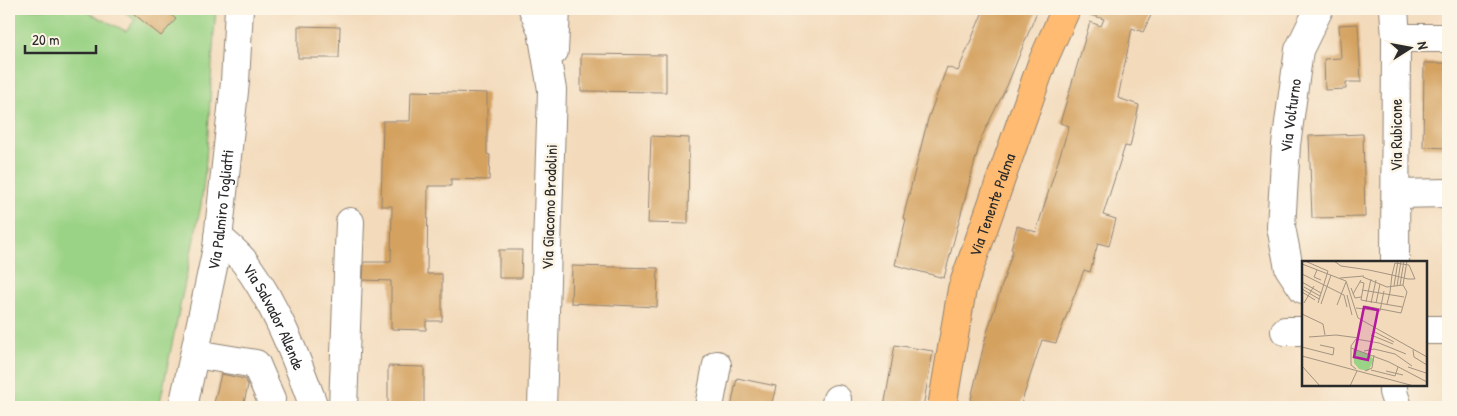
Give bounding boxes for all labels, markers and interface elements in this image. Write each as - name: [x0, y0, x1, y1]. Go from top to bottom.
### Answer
- scale bar: [25, 22, 96, 54]
- north arrow: [1384, 22, 1434, 72]
- text: 20 m: [32, 29, 59, 50]
- text: N: [1413, 40, 1433, 51]
- street label: Via Volturno: [1275, 77, 1306, 153]
- street label: Via Rubicone: [1385, 98, 1407, 171]
- street label: Via Giacomo Brodolini: [536, 144, 562, 270]
- street label: Via Palmiro Togliatti: [202, 148, 239, 272]
- street label: Via Tenente Palma: [963, 150, 1020, 260]
- street label: Via Salvador Allende: [238, 259, 310, 374]
- inset map: [1302, 261, 1427, 386]

